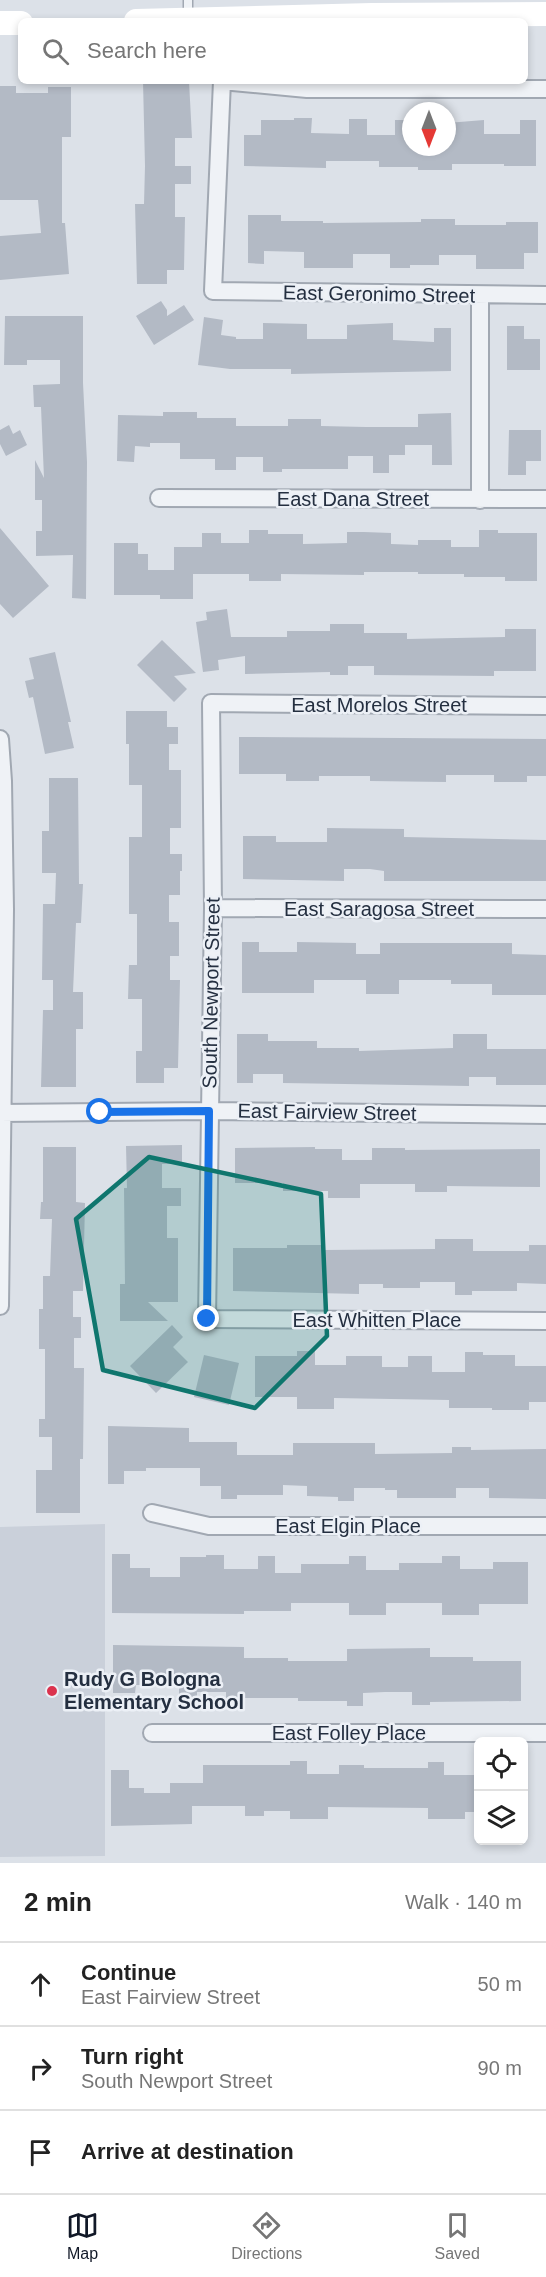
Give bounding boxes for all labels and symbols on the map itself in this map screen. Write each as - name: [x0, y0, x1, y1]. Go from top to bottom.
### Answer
- north arrow: [402, 102, 456, 156]
- street label: East Geronimo Street: [283, 281, 476, 307]
- street label: East Dana Street: [277, 488, 430, 510]
- street label: East Morelos Street: [291, 694, 467, 716]
- street label: South Newport Street: [198, 897, 224, 1089]
- street label: East Saragosa Street: [284, 898, 474, 920]
- route start: [86, 1098, 112, 1124]
- street label: East Fairview Street: [237, 1099, 417, 1125]
- route end: [193, 1305, 219, 1331]
- street label: East Whitten Place: [293, 1309, 461, 1331]
- street label: East Elgin Place: [275, 1515, 421, 1537]
- place label: Rudy G Bologna Elementary School: [64, 1668, 244, 1713]
- marker: Rudy G Bologna Elementary School: [45, 1684, 59, 1698]
- street label: East Folley Place: [272, 1722, 426, 1744]

